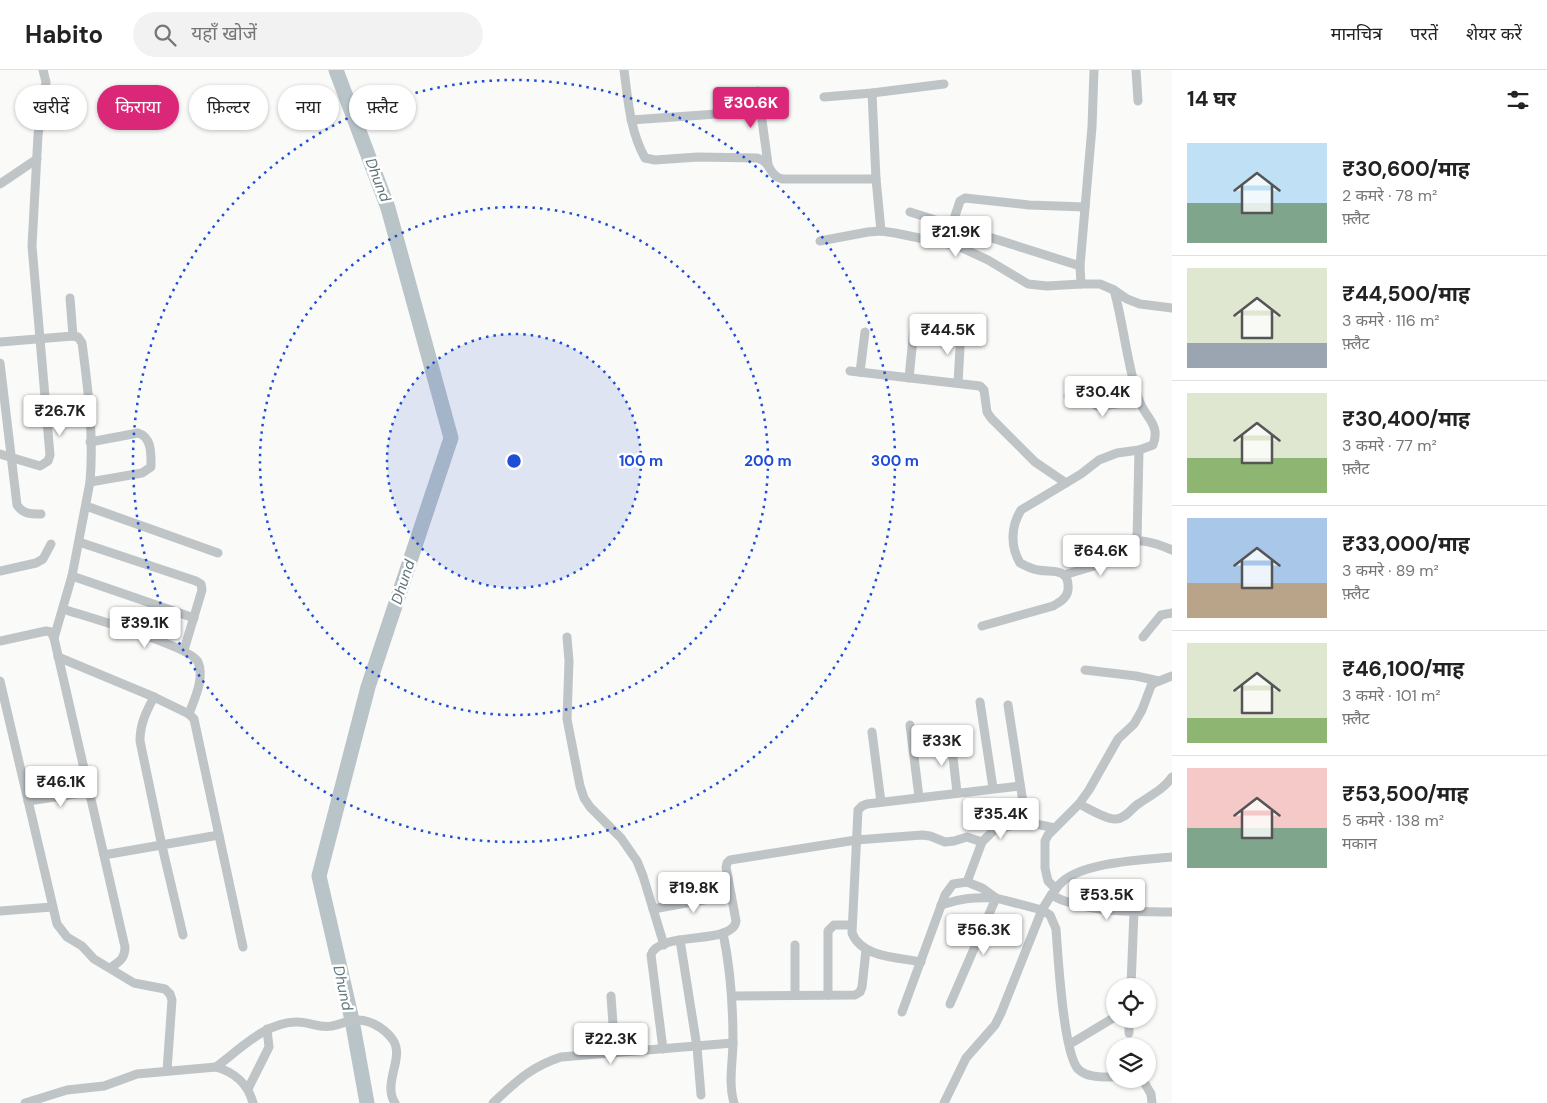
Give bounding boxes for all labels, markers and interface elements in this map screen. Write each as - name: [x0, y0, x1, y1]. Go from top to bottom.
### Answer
- search box: [133, 12, 483, 57]
- text: Habito: [25, 19, 103, 50]
- icon: search: [151, 21, 179, 49]
- text: यहाँ खोजें: [191, 21, 257, 46]
- text: मानचित्र: [1331, 22, 1382, 46]
- text: परतें: [1410, 22, 1438, 46]
- text: शेयर करें: [1466, 22, 1522, 46]
- chip: खरीदें: [15, 85, 87, 130]
- chip: किराया: [97, 85, 179, 130]
- chip: फ़िल्टर: [189, 85, 268, 130]
- chip: नया: [278, 85, 339, 130]
- chip: फ़्लैट: [349, 85, 416, 130]
- text: 14 घर: [1187, 85, 1236, 113]
- icon: filters: [1504, 86, 1532, 114]
- pin: ₹30.6K: [710, 87, 792, 129]
- text: ₹30.6K: [724, 92, 778, 113]
- water label: Dhund: [360, 155, 396, 205]
- text: ₹30,600/माह: [1342, 155, 1470, 183]
- icon: home: [1227, 163, 1287, 223]
- text: 2 कमरे · 78 m²: [1342, 185, 1437, 206]
- text: फ़्लैट: [1342, 208, 1370, 229]
- pin: ₹21.9K: [915, 216, 997, 258]
- text: ₹21.9K: [931, 221, 981, 242]
- text: ₹44,500/माह: [1342, 280, 1470, 308]
- icon: home: [1227, 288, 1287, 348]
- text: 3 कमरे · 116 m²: [1342, 310, 1440, 331]
- pin: ₹44.5K: [907, 314, 989, 356]
- text: ₹44.5K: [920, 319, 976, 340]
- text: फ़्लैट: [1342, 333, 1370, 354]
- pin: ₹30.4K: [1062, 376, 1144, 418]
- text: ₹30.4K: [1076, 381, 1131, 402]
- pin: ₹26.7K: [19, 394, 101, 437]
- text: ₹26.7K: [34, 400, 86, 421]
- text: ₹30,400/माह: [1342, 405, 1470, 433]
- icon: home: [1227, 413, 1287, 473]
- text: 3 कमरे · 77 m²: [1342, 435, 1437, 456]
- text: 100 m: [619, 451, 663, 471]
- text: 200 m: [744, 451, 792, 471]
- text: 300 m: [871, 451, 919, 471]
- centre of rings: [505, 452, 523, 470]
- text: फ़्लैट: [1342, 458, 1370, 479]
- text: ₹33,000/माह: [1342, 530, 1470, 558]
- pin: ₹64.6K: [1060, 534, 1142, 577]
- icon: home: [1227, 538, 1287, 598]
- text: ₹64.6K: [1074, 540, 1128, 561]
- water label: Dhund: [386, 557, 420, 607]
- text: 3 कमरे · 89 m²: [1342, 560, 1439, 581]
- text: फ़्लैट: [1342, 583, 1370, 604]
- pin: ₹39.1K: [104, 606, 186, 649]
- text: ₹39.1K: [121, 612, 169, 633]
- text: ₹46,100/माह: [1342, 655, 1464, 683]
- icon: home: [1227, 663, 1287, 723]
- text: 3 कमरे · 101 m²: [1342, 685, 1441, 706]
- text: फ़्लैट: [1342, 708, 1370, 729]
- pin: ₹33K: [912, 724, 972, 767]
- text: ₹33K: [922, 730, 962, 751]
- pin: ₹46.1K: [20, 766, 102, 808]
- text: ₹46.1K: [36, 771, 86, 792]
- text: ₹53,500/माह: [1342, 780, 1468, 808]
- icon: home: [1227, 788, 1287, 848]
- pin: ₹35.4K: [960, 798, 1042, 840]
- text: ₹35.4K: [974, 803, 1028, 824]
- text: 5 कमरे · 138 m²: [1342, 810, 1444, 831]
- text: मकान: [1342, 833, 1377, 854]
- pin: ₹19.8K: [653, 872, 735, 914]
- text: ₹19.8K: [669, 877, 719, 898]
- pin: ₹53.5K: [1066, 878, 1148, 921]
- text: ₹53.5K: [1080, 884, 1134, 905]
- pin: ₹56.3K: [943, 914, 1025, 956]
- text: ₹56.3K: [957, 919, 1011, 940]
- water label: Dhund: [328, 964, 358, 1013]
- map controls: [1106, 978, 1156, 1088]
- button: locate: [1106, 978, 1156, 1028]
- pin: ₹22.3K: [570, 1022, 652, 1065]
- text: ₹22.3K: [585, 1028, 637, 1049]
- button: layers: [1106, 1038, 1156, 1088]

